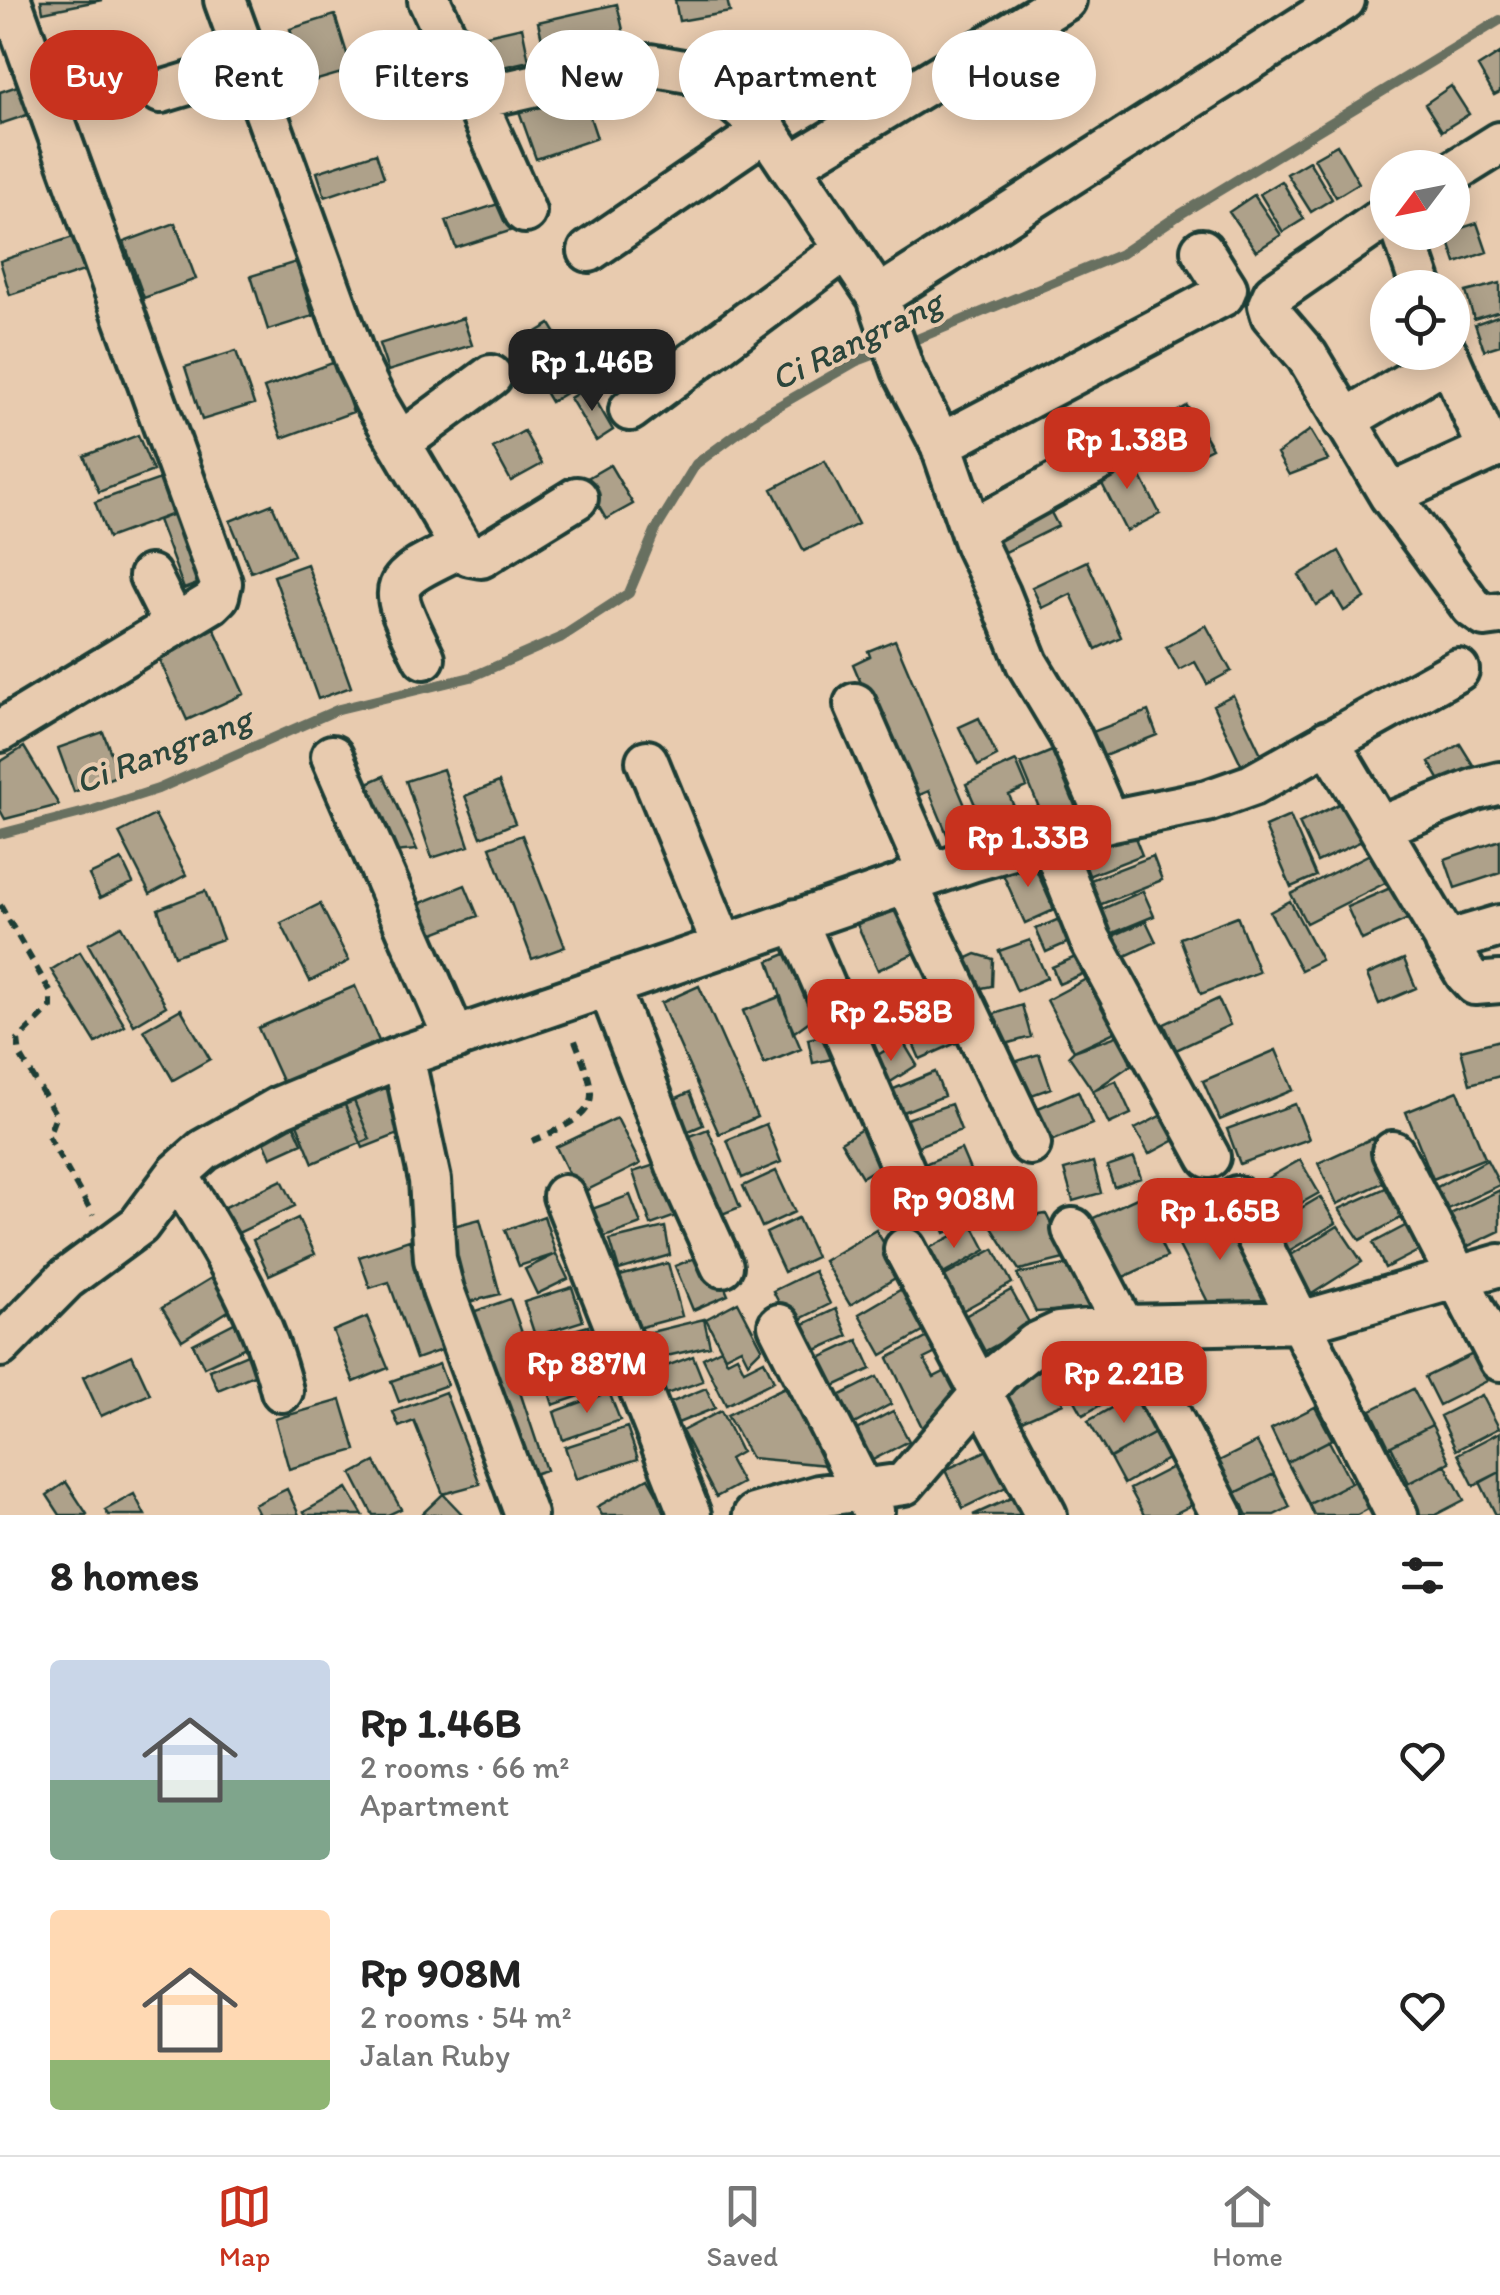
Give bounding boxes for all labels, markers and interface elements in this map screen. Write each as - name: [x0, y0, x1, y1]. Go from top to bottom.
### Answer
- chip: Buy: [30, 30, 158, 120]
- chip: Rent: [178, 30, 319, 120]
- chip: Filters: [339, 30, 505, 120]
- chip: New: [525, 30, 659, 120]
- chip: Apartment: [679, 30, 912, 120]
- chip: House: [932, 30, 1096, 120]
- north arrow: [1370, 150, 1470, 250]
- map controls: [1370, 150, 1470, 370]
- button: locate: [1370, 270, 1470, 370]
- water label: Ci Rangrang: [763, 279, 952, 400]
- pin: Rp 1.46B: [489, 329, 695, 414]
- text: Rp 1.46B: [530, 342, 654, 380]
- pin: Rp 1.38B: [1024, 407, 1230, 492]
- text: Rp 1.38B: [1066, 420, 1188, 458]
- water label: Ci Rangrang: [69, 696, 261, 803]
- pin: Rp 1.33B: [925, 805, 1131, 890]
- text: Rp 1.33B: [967, 818, 1089, 856]
- pin: Rp 2.58B: [788, 979, 994, 1064]
- text: Rp 2.58B: [829, 992, 953, 1030]
- pin: Rp 908M: [862, 1166, 1046, 1251]
- pin: Rp 1.65B: [1117, 1178, 1323, 1263]
- text: Rp 908M: [892, 1179, 1016, 1217]
- text: Rp 1.65B: [1160, 1191, 1280, 1229]
- pin: Rp 887M: [495, 1331, 679, 1416]
- pin: Rp 2.21B: [1021, 1341, 1227, 1426]
- text: Rp 887M: [527, 1344, 647, 1382]
- text: Rp 2.21B: [1064, 1354, 1184, 1392]
- icon: filters: [1395, 1548, 1450, 1603]
- text: 8 homes: [50, 1550, 199, 1601]
- text: Rp 1.46B: [360, 1697, 521, 1748]
- icon: home: [130, 1700, 250, 1820]
- icon: heart: [1395, 1733, 1450, 1788]
- text: 2 rooms · 66 m²: [360, 1748, 570, 1786]
- text: Apartment: [360, 1786, 509, 1824]
- text: Rp 908M: [360, 1947, 522, 1998]
- icon: home: [130, 1950, 250, 2070]
- icon: heart: [1395, 1983, 1450, 2038]
- text: 2 rooms · 54 m²: [360, 1998, 572, 2036]
- text: Jalan Ruby: [360, 2036, 510, 2074]
- tab: Map: [217, 2179, 272, 2273]
- tab: Saved: [706, 2179, 778, 2273]
- tab: Home: [1212, 2179, 1283, 2273]

